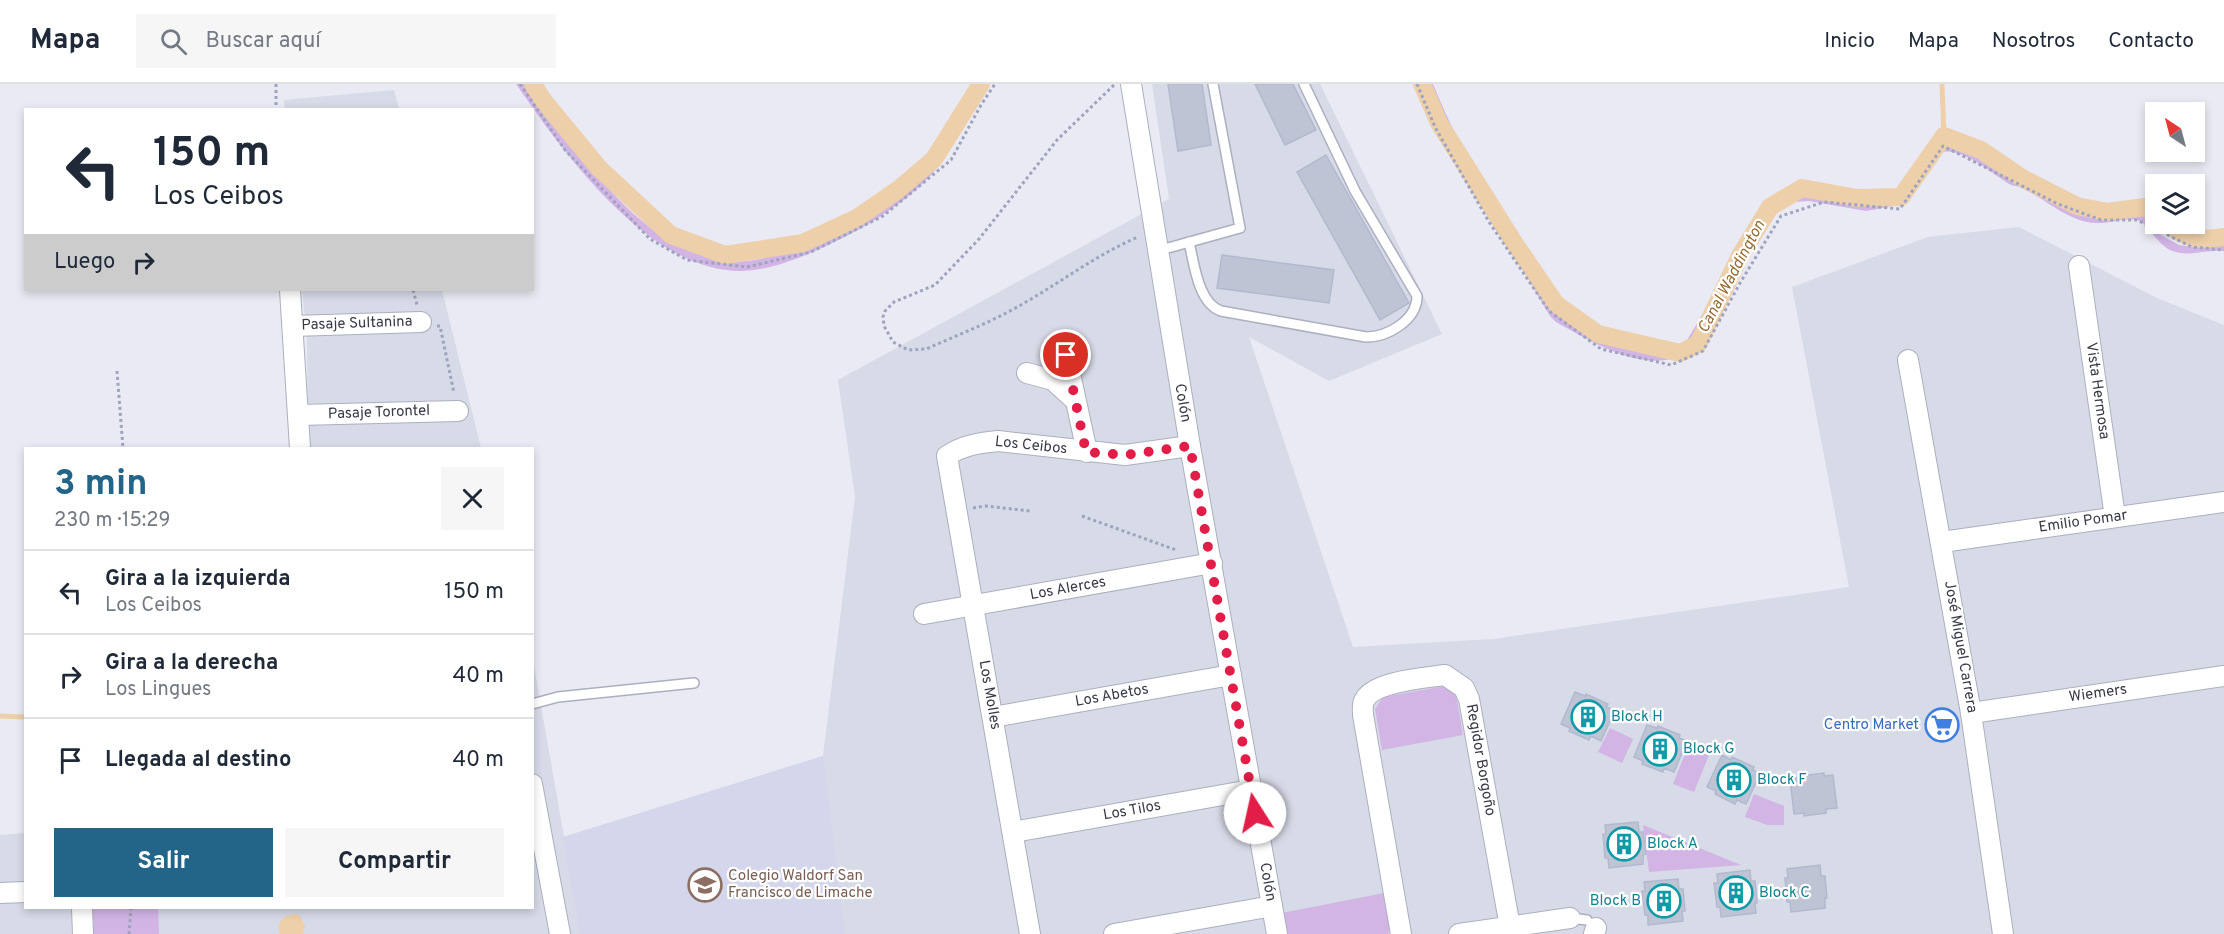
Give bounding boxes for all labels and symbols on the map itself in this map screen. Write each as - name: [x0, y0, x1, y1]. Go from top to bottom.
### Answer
- north arrow: [2145, 102, 2205, 162]
- water label: Canal Waddington: [1694, 217, 1770, 337]
- street label: Pasaje Sultanina: [301, 313, 413, 335]
- pin: [1040, 329, 1091, 380]
- street label: Vista Hermosa: [2081, 341, 2113, 441]
- street label: Colón: [1169, 382, 1195, 424]
- street label: Pasaje Torontel: [328, 402, 430, 424]
- street label: Los Ceibos: [994, 433, 1068, 459]
- street label: Emilio Pomar: [2037, 506, 2129, 538]
- street label: Los Alerces: [1028, 573, 1108, 605]
- street label: José Miguel Carrera: [1939, 579, 1981, 715]
- street label: Los Molles: [974, 659, 1004, 731]
- street label: Los Abetos: [1074, 680, 1150, 712]
- street label: Wiemers: [2068, 681, 2128, 707]
- building icon: Block H: [1570, 699, 1606, 735]
- street label: Regidor Borgoño: [1461, 702, 1499, 818]
- supermarket icon: Centro Market: [1924, 707, 1960, 743]
- place label: Block H: [1611, 708, 1663, 727]
- place label: Centro Market: [1824, 716, 1919, 735]
- building icon: Block G: [1642, 731, 1678, 767]
- place label: Block G: [1683, 740, 1735, 759]
- building icon: Block F: [1716, 762, 1752, 798]
- place label: Block F: [1757, 771, 1807, 790]
- position arrow: [1223, 781, 1287, 845]
- street label: Los Tilos: [1102, 797, 1162, 825]
- building icon: Block A: [1606, 826, 1642, 862]
- place label: Block A: [1647, 835, 1698, 854]
- street label: Colón: [1254, 861, 1280, 903]
- school or university icon: Colegio Waldorf San Francisco de Limache: [687, 867, 723, 903]
- place label: Colegio Waldorf San Francisco de Limache: [728, 867, 873, 903]
- building icon: Block C: [1718, 875, 1754, 911]
- building icon: Block B: [1646, 883, 1682, 919]
- place label: Block C: [1759, 884, 1810, 903]
- place label: Block B: [1590, 892, 1641, 911]

